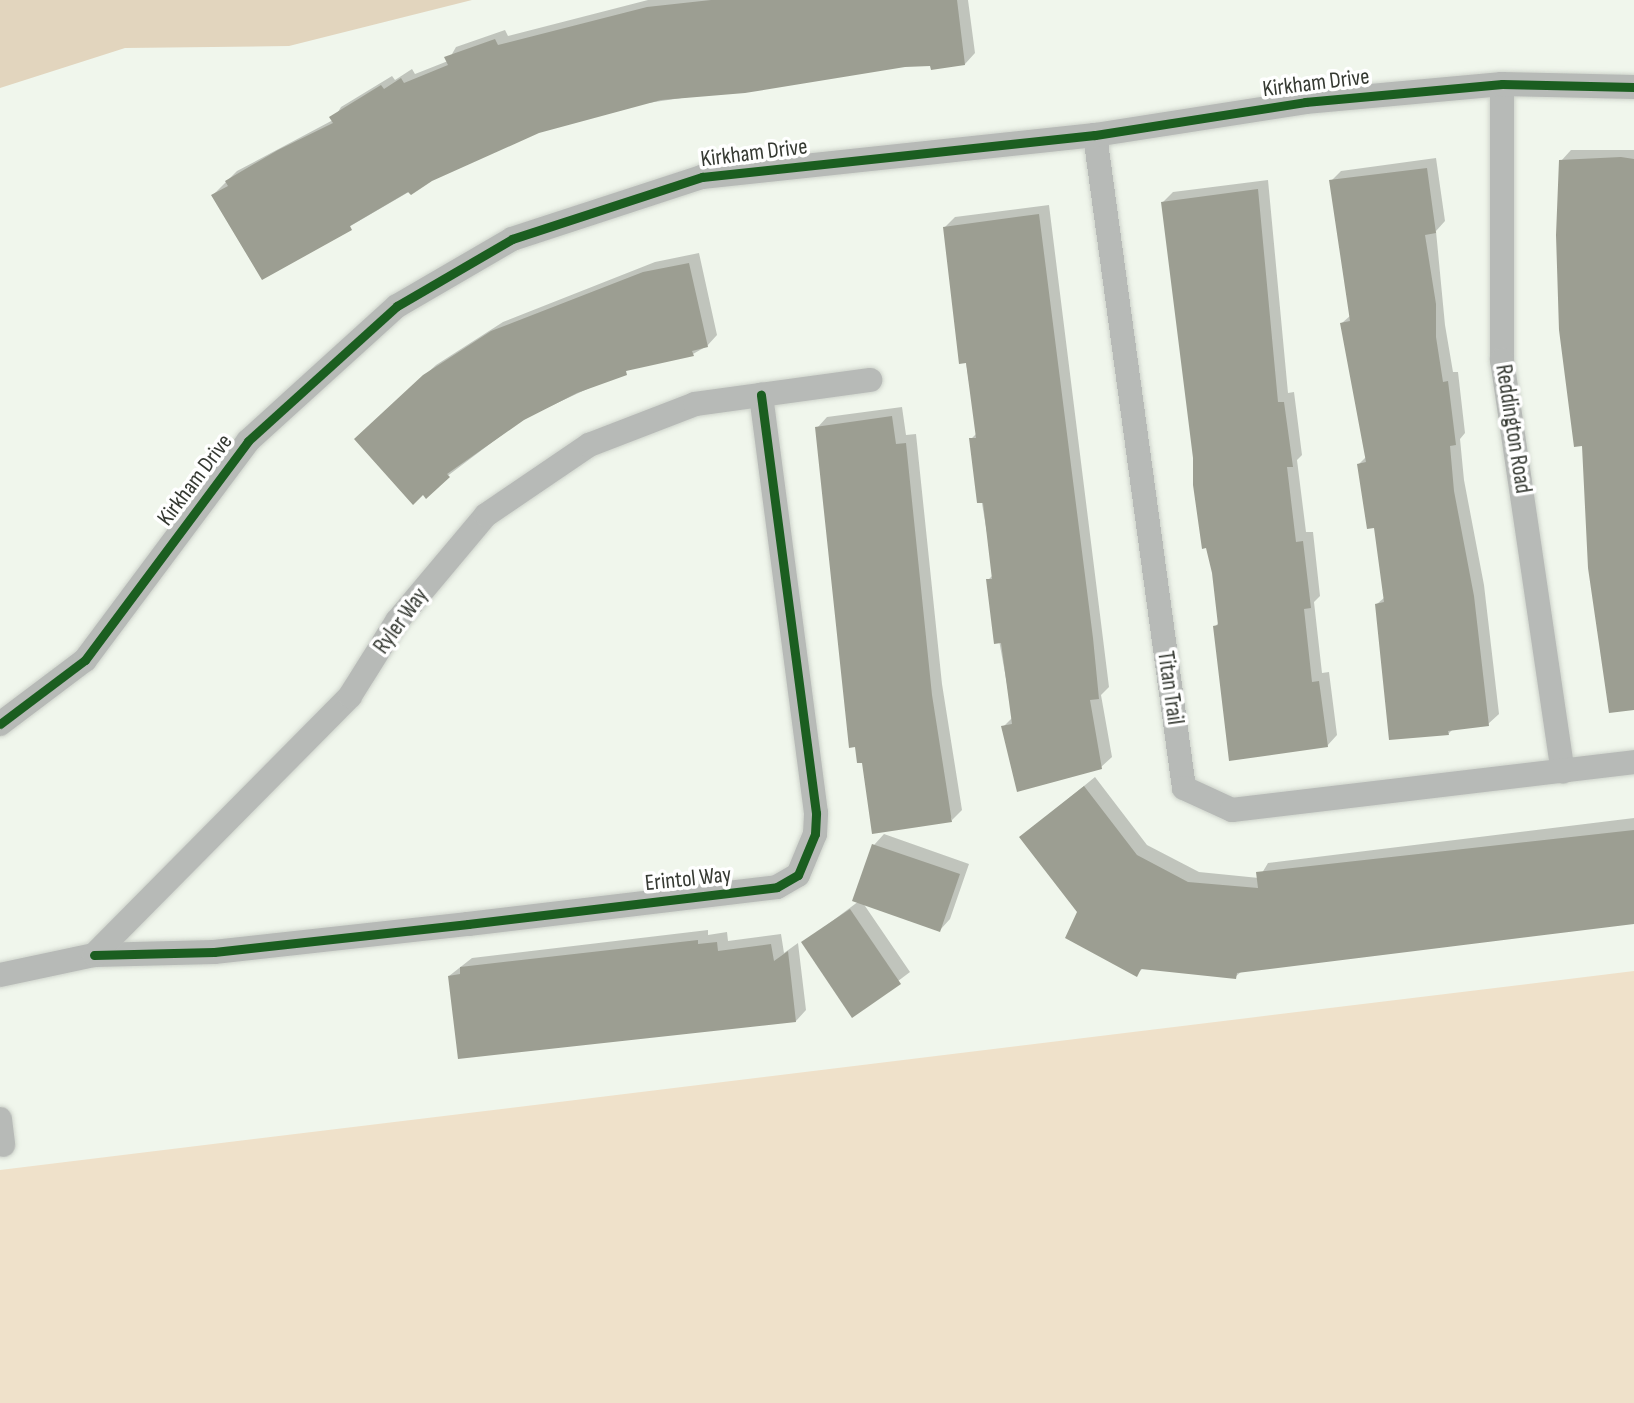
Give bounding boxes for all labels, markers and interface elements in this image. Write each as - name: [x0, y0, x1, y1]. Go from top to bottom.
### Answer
- street label: Kirkham Drive: [1261, 63, 1371, 103]
- street label: Kirkham Drive: [699, 133, 809, 173]
- street label: Reddington Road: [1489, 363, 1537, 495]
- street label: Kirkham Drive: [152, 429, 238, 531]
- street label: Ryler Way: [368, 583, 434, 659]
- street label: Titan Trail: [1151, 649, 1189, 727]
- street label: Erintol Way: [643, 861, 733, 897]

